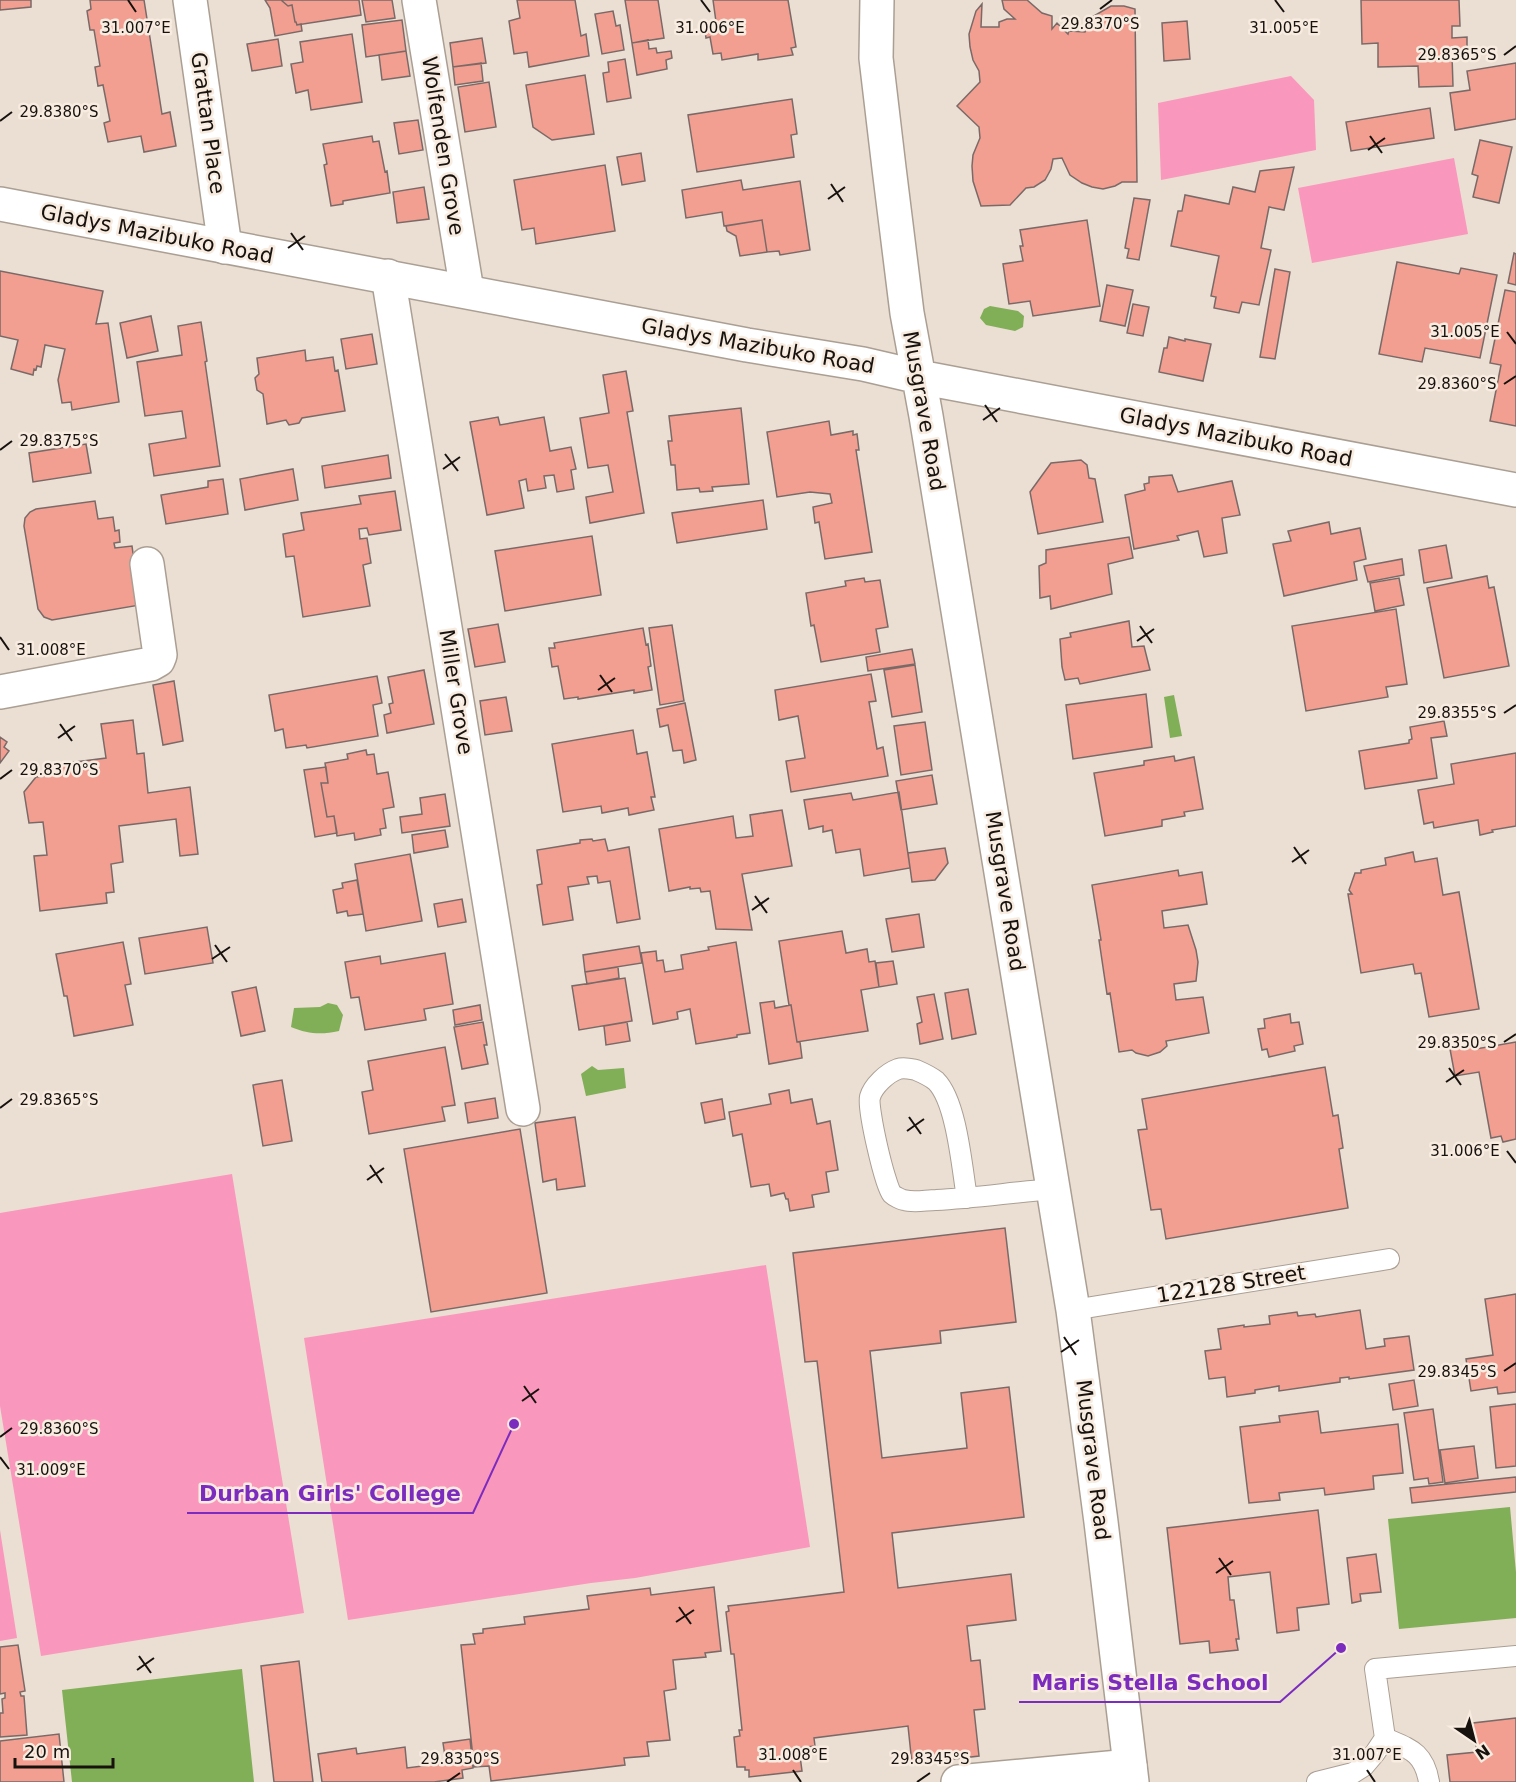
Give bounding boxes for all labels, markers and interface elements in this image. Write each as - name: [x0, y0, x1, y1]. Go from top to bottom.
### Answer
- text: 29.8370°S: [1060, 15, 1140, 33]
- text: 31.007°E: [101, 19, 171, 37]
- text: 31.006°E: [675, 19, 745, 37]
- text: 31.005°E: [1249, 19, 1319, 37]
- text: 29.8365°S: [1417, 46, 1497, 64]
- street label: Grattan Place: [186, 51, 230, 195]
- street label: Wolfenden Grove: [417, 55, 469, 237]
- text: 29.8380°S: [19, 103, 99, 121]
- street label: Gladys Mazibuko Road: [39, 200, 275, 268]
- street label: Gladys Mazibuko Road: [639, 314, 877, 378]
- text: 31.005°E: [1430, 323, 1500, 341]
- street label: Musgrave Road: [898, 329, 950, 493]
- text: 29.8360°S: [1417, 375, 1497, 393]
- street label: Gladys Mazibuko Road: [1118, 403, 1354, 471]
- text: 29.8375°S: [19, 432, 99, 450]
- street label: Miller Grove: [434, 628, 478, 756]
- text: 31.008°E: [16, 641, 86, 659]
- text: 29.8355°S: [1417, 704, 1497, 722]
- text: 29.8370°S: [19, 761, 99, 779]
- street label: Musgrave Road: [980, 809, 1030, 973]
- text: 29.8350°S: [1417, 1034, 1497, 1052]
- text: 29.8365°S: [19, 1091, 99, 1109]
- text: 31.006°E: [1430, 1142, 1500, 1160]
- street label: 122128 Street: [1155, 1260, 1307, 1308]
- text: 29.8345°S: [1417, 1363, 1497, 1381]
- street label: Musgrave Road: [1071, 1378, 1115, 1542]
- text: 29.8360°S: [19, 1420, 99, 1438]
- text: 31.009°E: [16, 1461, 86, 1479]
- callout: Durban Girls' College: [187, 1473, 473, 1513]
- text: Durban Girls' College: [199, 1481, 461, 1506]
- callout: Maris Stella School: [1019, 1662, 1280, 1702]
- text: Maris Stella School: [1031, 1670, 1269, 1695]
- north arrow: [1444, 1710, 1504, 1770]
- scale bar: [15, 1731, 112, 1769]
- text: N: [1471, 1740, 1493, 1763]
- text: 20 m: [24, 1741, 70, 1762]
- text: 31.008°E: [758, 1746, 828, 1764]
- text: 31.007°E: [1332, 1746, 1402, 1764]
- text: 29.8350°S: [420, 1750, 500, 1768]
- text: 29.8345°S: [890, 1750, 970, 1768]

